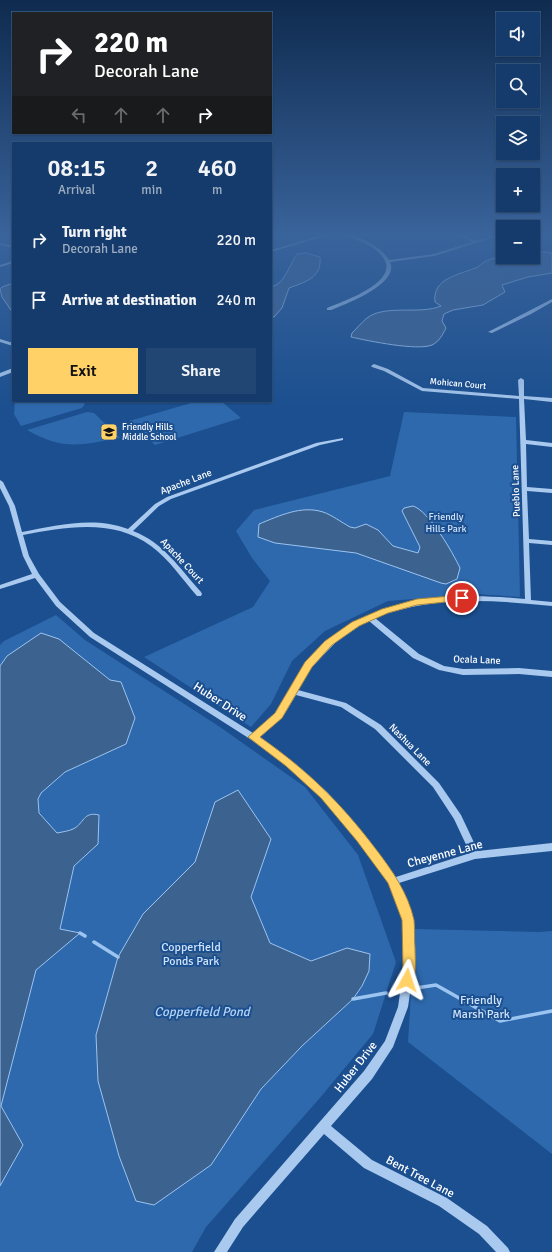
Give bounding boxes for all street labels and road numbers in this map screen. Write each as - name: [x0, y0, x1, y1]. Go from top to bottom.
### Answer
- street label: Mohican Court: [429, 376, 487, 392]
- street label: Pueblo Lane: [509, 465, 523, 517]
- street label: Apache Lane: [158, 467, 214, 497]
- street label: Apache Court: [158, 536, 206, 587]
- street label: Ocala Lane: [453, 653, 501, 667]
- street label: Huber Drive: [190, 679, 250, 725]
- street label: Nashua Lane: [386, 721, 434, 769]
- street label: Cheyenne Lane: [406, 837, 484, 871]
- street label: Huber Drive: [331, 1038, 381, 1096]
- street label: Bent Tree Lane: [383, 1153, 457, 1201]

